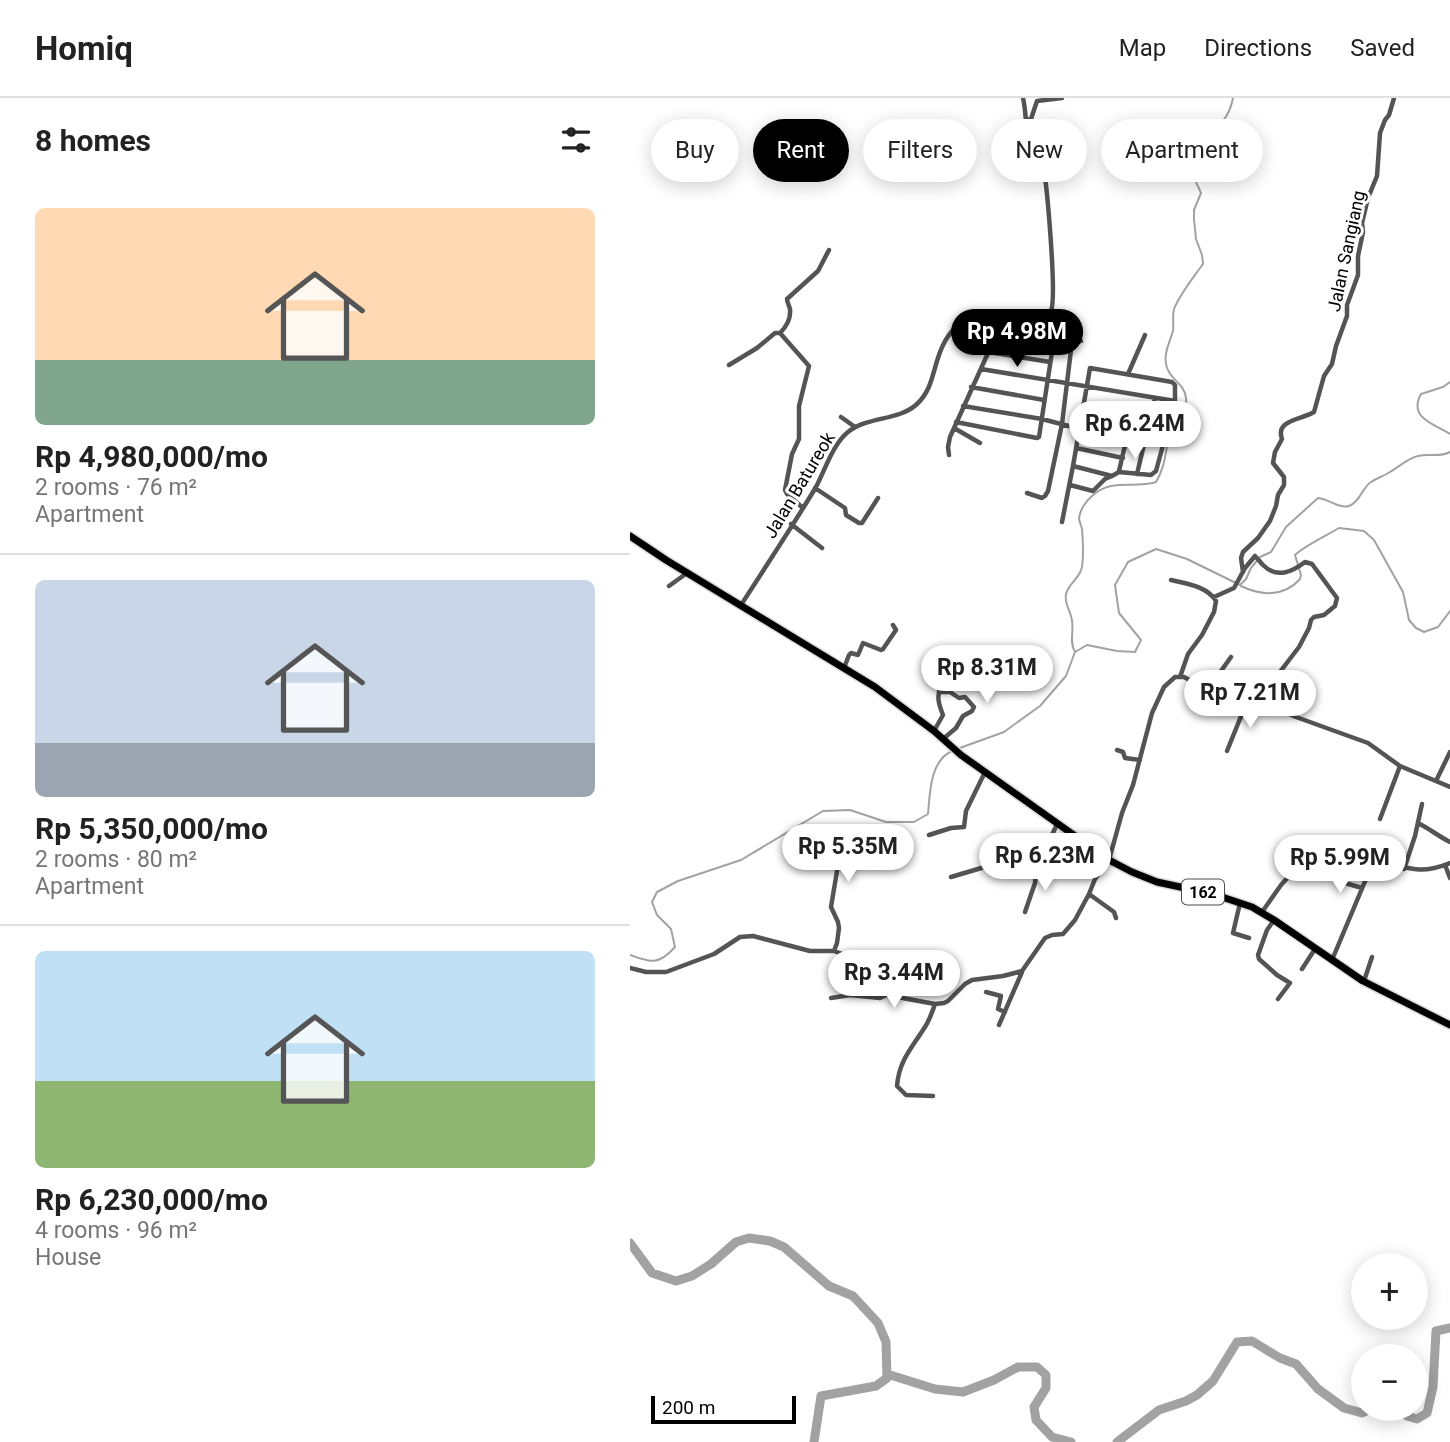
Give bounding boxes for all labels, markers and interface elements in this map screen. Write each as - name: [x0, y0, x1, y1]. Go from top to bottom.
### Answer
- text: Homiq: [35, 29, 133, 68]
- text: Map: [1119, 34, 1166, 62]
- text: Directions: [1204, 34, 1312, 62]
- text: Saved: [1350, 34, 1415, 62]
- chip: Buy: [651, 119, 739, 182]
- chip: Rent: [753, 119, 849, 182]
- chip: Filters: [863, 119, 977, 182]
- chip: New: [991, 119, 1087, 182]
- chip: Apartment: [1101, 119, 1263, 182]
- icon: filters: [557, 121, 595, 159]
- text: 8 homes: [35, 123, 151, 158]
- street label: Jalan Sangiang: [1323, 189, 1369, 313]
- icon: home: [252, 253, 378, 379]
- pin: Rp 4.98M: [945, 310, 1089, 369]
- text: Rp 4.98M: [967, 318, 1067, 345]
- pin: Rp 6.24M: [1063, 402, 1207, 461]
- text: Rp 6.24M: [1085, 410, 1185, 437]
- street label: Jalan Batureok: [759, 427, 839, 542]
- text: Rp 4,980,000/mo: [35, 439, 268, 474]
- text: 2 rooms · 76 m²: [35, 474, 197, 501]
- text: Apartment: [35, 501, 144, 528]
- icon: home: [252, 625, 378, 751]
- pin: Rp 8.31M: [915, 646, 1059, 705]
- text: Rp 8.31M: [937, 654, 1037, 681]
- pin: Rp 7.21M: [1178, 670, 1322, 730]
- text: Rp 7.21M: [1200, 679, 1300, 706]
- text: Rp 5,350,000/mo: [35, 811, 268, 846]
- pin: Rp 5.35M: [776, 824, 920, 884]
- text: Rp 5.35M: [798, 833, 898, 860]
- pin: Rp 6.23M: [973, 834, 1117, 893]
- pin: Rp 5.99M: [1268, 836, 1412, 895]
- text: Rp 6.23M: [995, 842, 1095, 869]
- text: Rp 5.99M: [1290, 844, 1390, 871]
- text: 2 rooms · 80 m²: [35, 846, 197, 873]
- text: Apartment: [35, 873, 144, 900]
- road number: 162: [1182, 880, 1224, 904]
- pin: Rp 3.44M: [822, 950, 966, 1010]
- text: Rp 3.44M: [844, 959, 944, 986]
- icon: home: [252, 996, 378, 1122]
- text: Rp 6,230,000/mo: [35, 1182, 268, 1217]
- text: 4 rooms · 96 m²: [35, 1217, 197, 1244]
- text: House: [35, 1244, 101, 1271]
- map controls: [1351, 1253, 1428, 1421]
- button: +: [1351, 1253, 1428, 1330]
- button: −: [1351, 1344, 1428, 1421]
- scale bar: [651, 1393, 796, 1425]
- text: 200 m: [662, 1396, 715, 1419]

